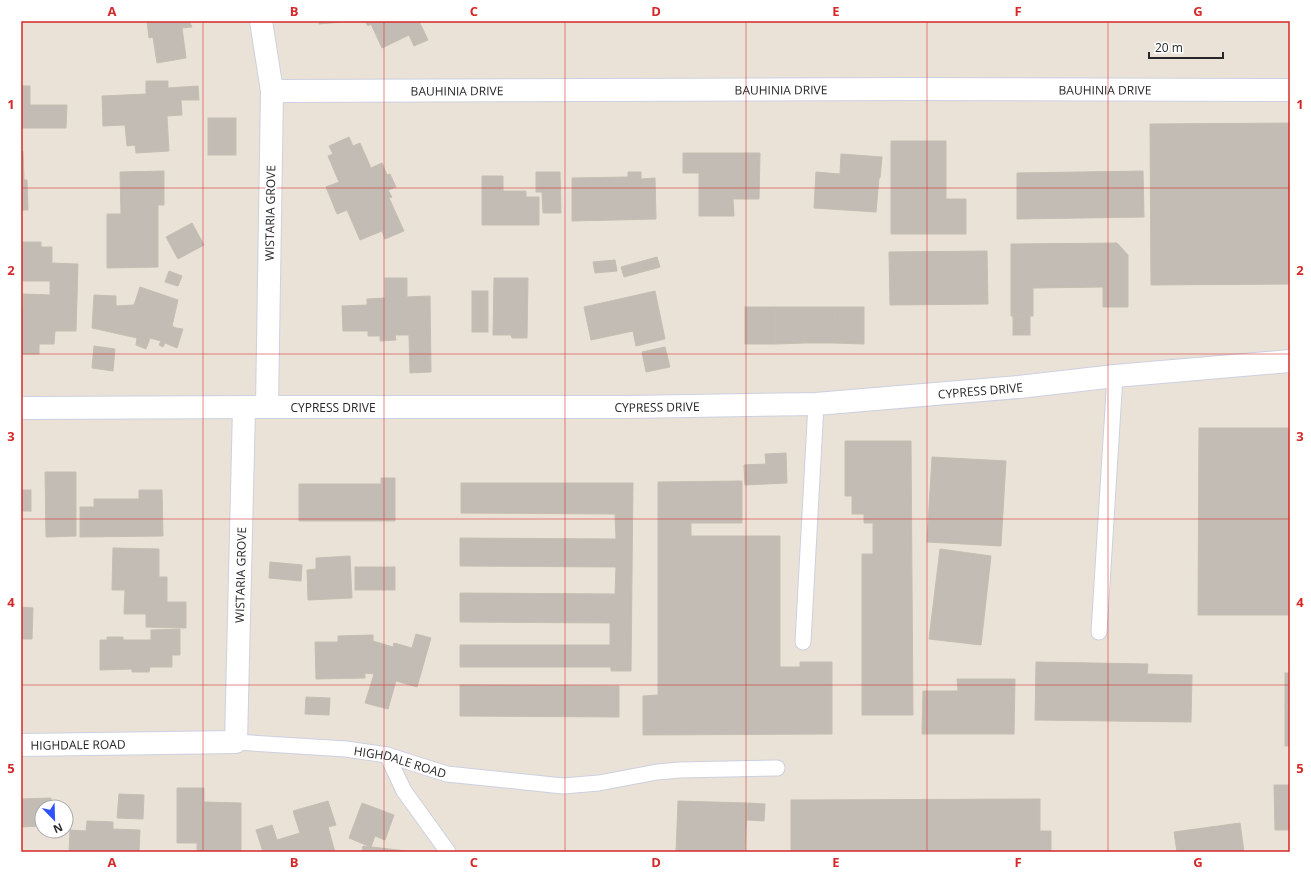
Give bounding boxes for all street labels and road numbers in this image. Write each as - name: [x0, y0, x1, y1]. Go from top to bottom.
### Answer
- street label: BAUHINIA DRIVE: [735, 81, 827, 98]
- street label: BAUHINIA DRIVE: [1059, 81, 1151, 98]
- street label: BAUHINIA DRIVE: [411, 82, 503, 99]
- street label: WISTARIA GROVE: [261, 165, 279, 261]
- street label: CYPRESS DRIVE: [937, 378, 1024, 402]
- street label: CYPRESS DRIVE: [614, 397, 700, 416]
- street label: CYPRESS DRIVE: [290, 399, 376, 416]
- street label: WISTARIA GROVE: [230, 527, 250, 623]
- street label: HIGHDALE ROAD: [30, 735, 126, 753]
- street label: HIGHDALE ROAD: [353, 742, 449, 782]

